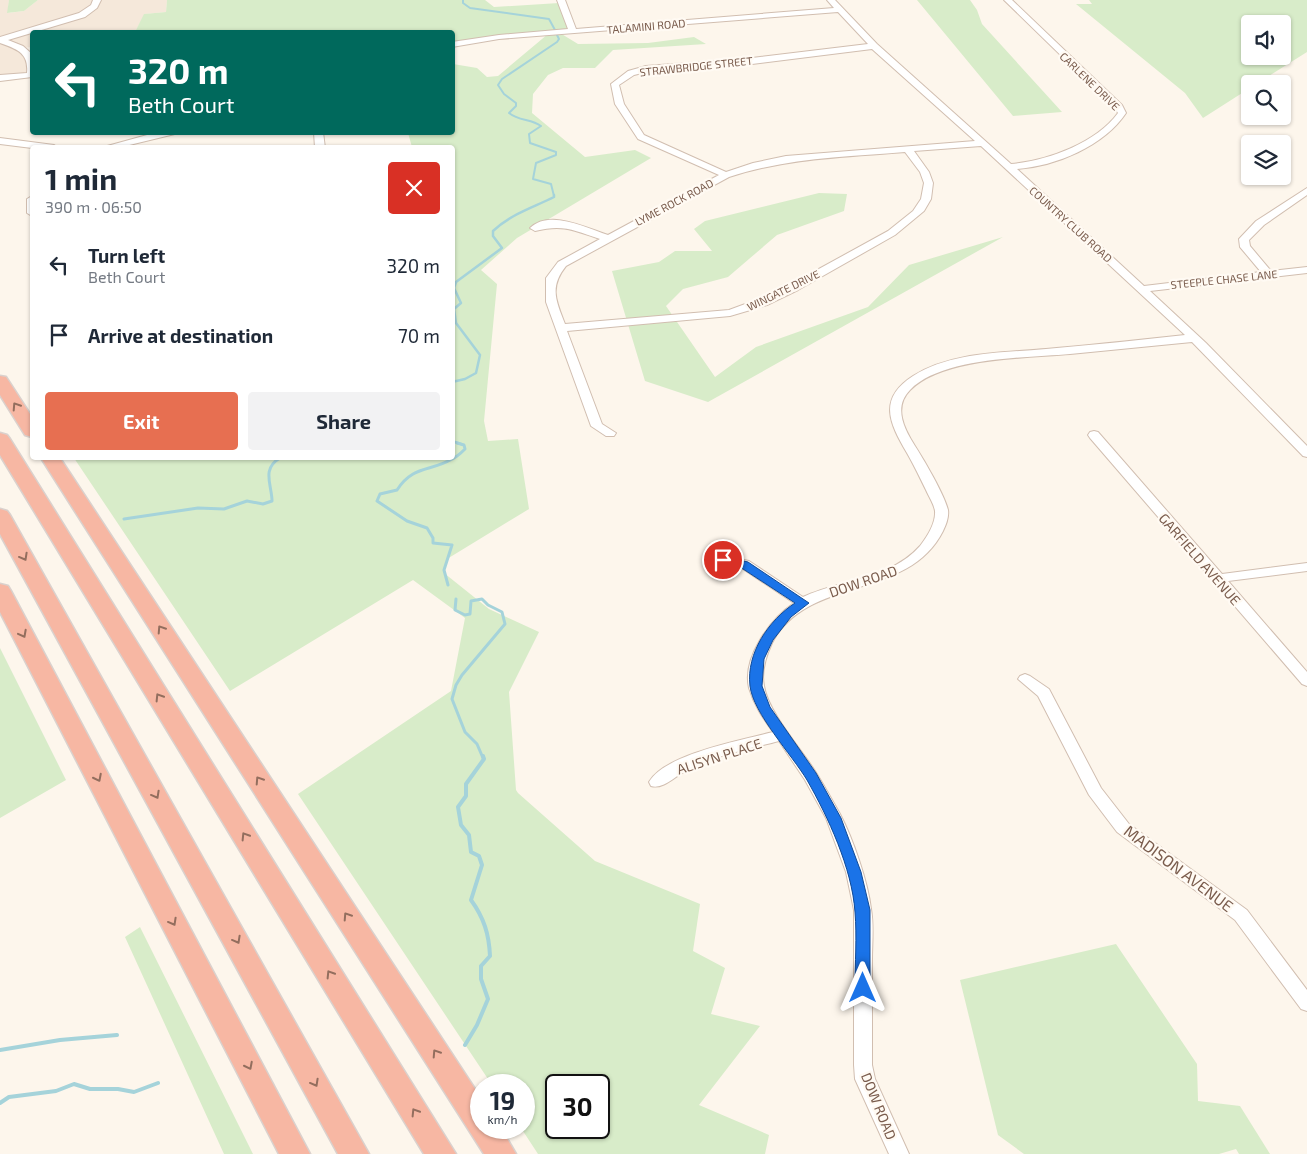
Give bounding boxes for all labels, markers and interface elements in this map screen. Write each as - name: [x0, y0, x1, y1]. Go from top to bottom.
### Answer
- map controls: [1241, 15, 1291, 185]
- button: sound: [1241, 15, 1291, 65]
- street label: TALAMINI ROAD: [606, 16, 686, 36]
- text: 320 m: [128, 49, 229, 91]
- street label: CARLENE DRIVE: [1057, 49, 1123, 113]
- icon: left: [45, 50, 110, 115]
- street label: STRAWBRIDGE STREET: [639, 54, 754, 78]
- button: search: [1241, 75, 1291, 125]
- text: Beth Court: [128, 91, 234, 117]
- button: layers: [1241, 135, 1291, 185]
- text: 1 min: [45, 160, 117, 196]
- button: close: [388, 162, 440, 214]
- street label: LYME ROCK ROAD: [633, 176, 715, 228]
- street label: COUNTRY CLUB ROAD: [1027, 183, 1115, 265]
- text: 390 m · 06:50: [45, 197, 142, 216]
- text: Turn left: [88, 244, 165, 267]
- icon: left: [45, 251, 73, 279]
- text: 320 m: [386, 254, 440, 277]
- text: Beth Court: [88, 267, 165, 286]
- street label: WINGATE DRIVE: [745, 267, 821, 313]
- street label: STEEPLE CHASE LANE: [1170, 267, 1278, 291]
- icon: arrive: [45, 321, 73, 349]
- text: Arrive at destination: [88, 324, 273, 347]
- text: 70 m: [398, 324, 440, 347]
- button: Exit: [45, 392, 238, 450]
- button: Share: [248, 392, 440, 450]
- one-way arrow: [13, 402, 22, 411]
- street label: GARFIELD AVENUE: [1155, 510, 1245, 609]
- pin: [702, 539, 744, 581]
- icon: arrive: [709, 546, 737, 574]
- one-way arrow: [17, 552, 27, 561]
- street label: DOW ROAD: [827, 561, 899, 601]
- one-way arrow: [158, 625, 167, 635]
- one-way arrow: [17, 629, 27, 638]
- one-way arrow: [156, 694, 166, 703]
- street label: ALISYN PLACE: [674, 734, 764, 778]
- one-way arrow: [92, 773, 102, 782]
- one-way arrow: [256, 776, 265, 786]
- one-way arrow: [150, 790, 160, 799]
- street label: MADISON AVENUE: [1121, 821, 1237, 915]
- one-way arrow: [241, 832, 251, 841]
- one-way arrow: [344, 913, 354, 922]
- one-way arrow: [167, 917, 177, 926]
- one-way arrow: [231, 935, 241, 944]
- position arrow: [836, 961, 888, 1013]
- one-way arrow: [327, 971, 336, 980]
- one-way arrow: [432, 1049, 442, 1058]
- one-way arrow: [243, 1061, 253, 1070]
- street label: DOW ROAD: [858, 1070, 900, 1142]
- speed limit sign: 30: [545, 1074, 610, 1139]
- one-way arrow: [309, 1077, 319, 1086]
- text: 19: [490, 1085, 515, 1115]
- one-way arrow: [412, 1109, 422, 1118]
- text: km/h: [488, 1112, 517, 1126]

